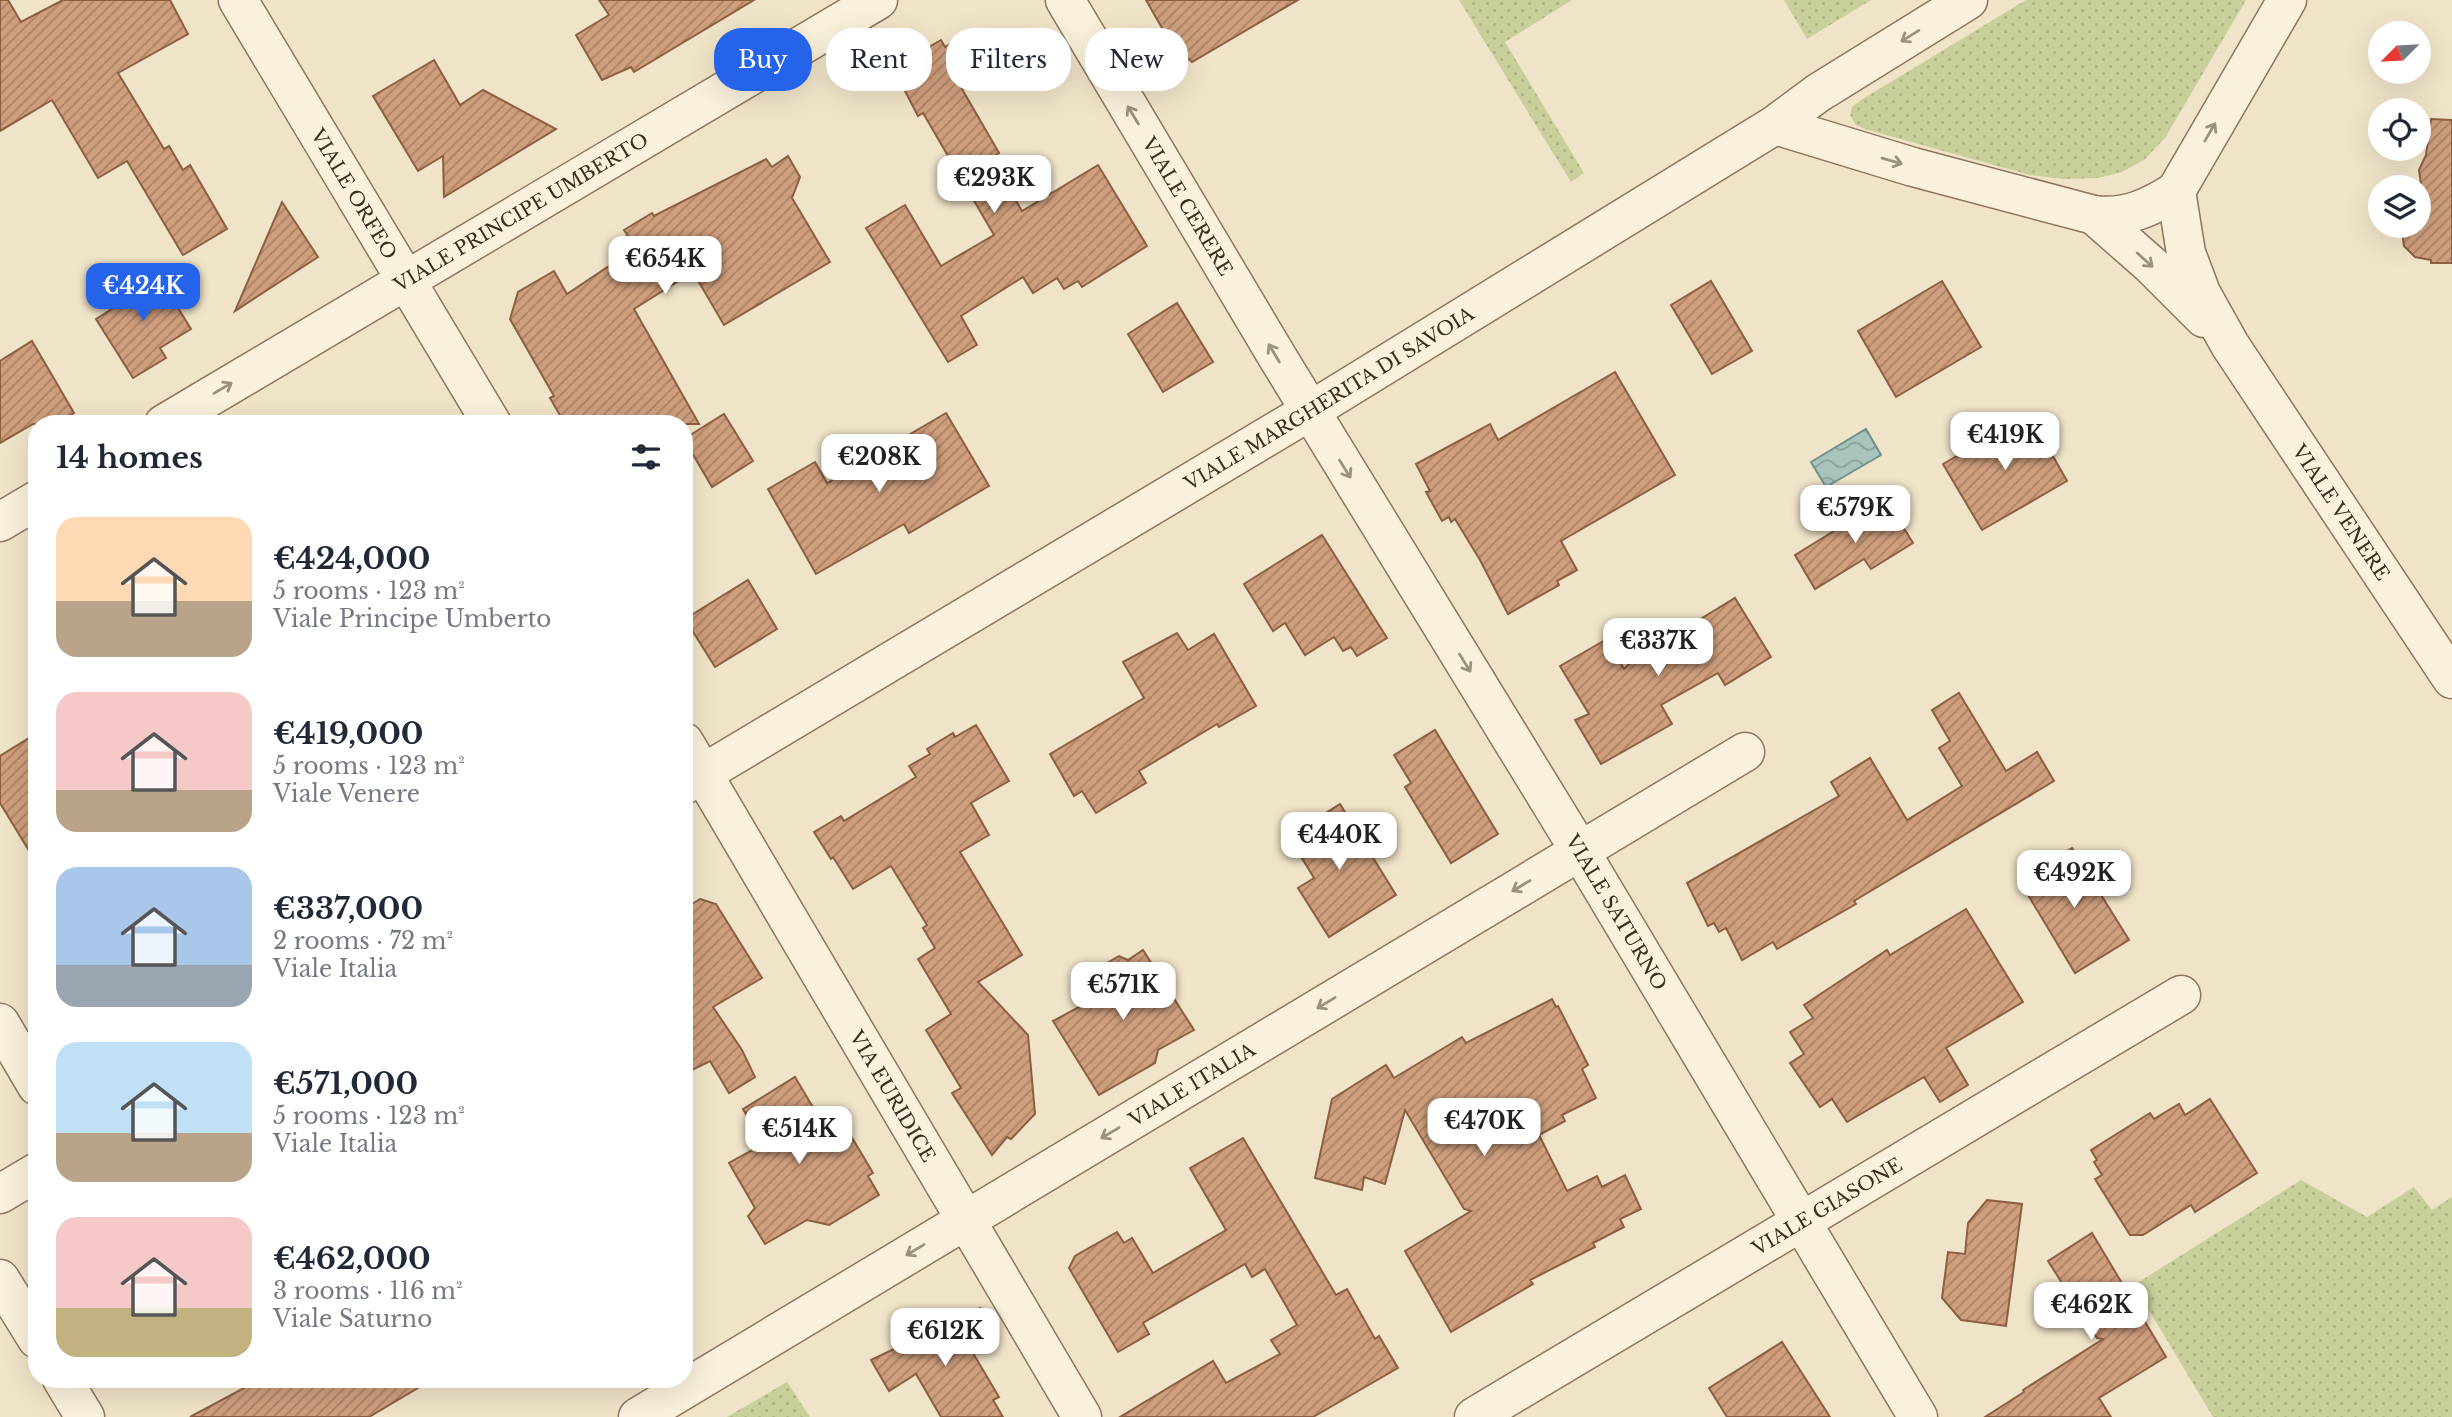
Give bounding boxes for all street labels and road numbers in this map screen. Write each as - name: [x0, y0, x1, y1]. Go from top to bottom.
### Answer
- street label: VIALE ORFEO: [305, 124, 402, 263]
- street label: VIALE PRINCIPE UMBERTO: [389, 128, 652, 297]
- street label: VIALE CERERE: [1137, 132, 1237, 280]
- street label: VIALE MARGHERITA DI SAVOIA: [1180, 302, 1478, 496]
- street label: VIALE VENERE: [2287, 440, 2394, 585]
- street label: VIALE SATURNO: [1560, 830, 1671, 994]
- street label: VIA EURIDICE: [844, 1026, 940, 1166]
- street label: VIALE ITALIA: [1124, 1038, 1260, 1132]
- street label: VIALE GIASONE: [1747, 1153, 1906, 1261]

